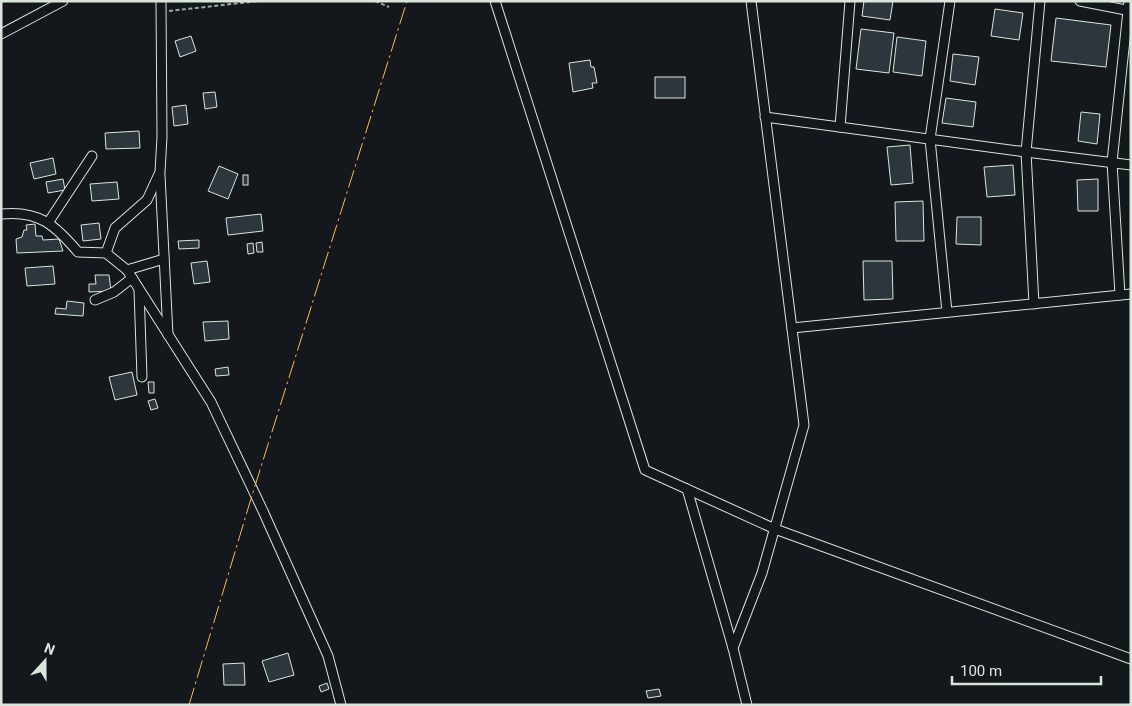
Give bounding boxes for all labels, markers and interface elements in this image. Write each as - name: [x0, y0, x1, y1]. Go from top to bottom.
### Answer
- north arrow: [20, 636, 70, 686]
- text: N: [42, 640, 57, 658]
- scale bar: [952, 654, 1101, 686]
- text: 100 m: [960, 662, 1002, 680]

